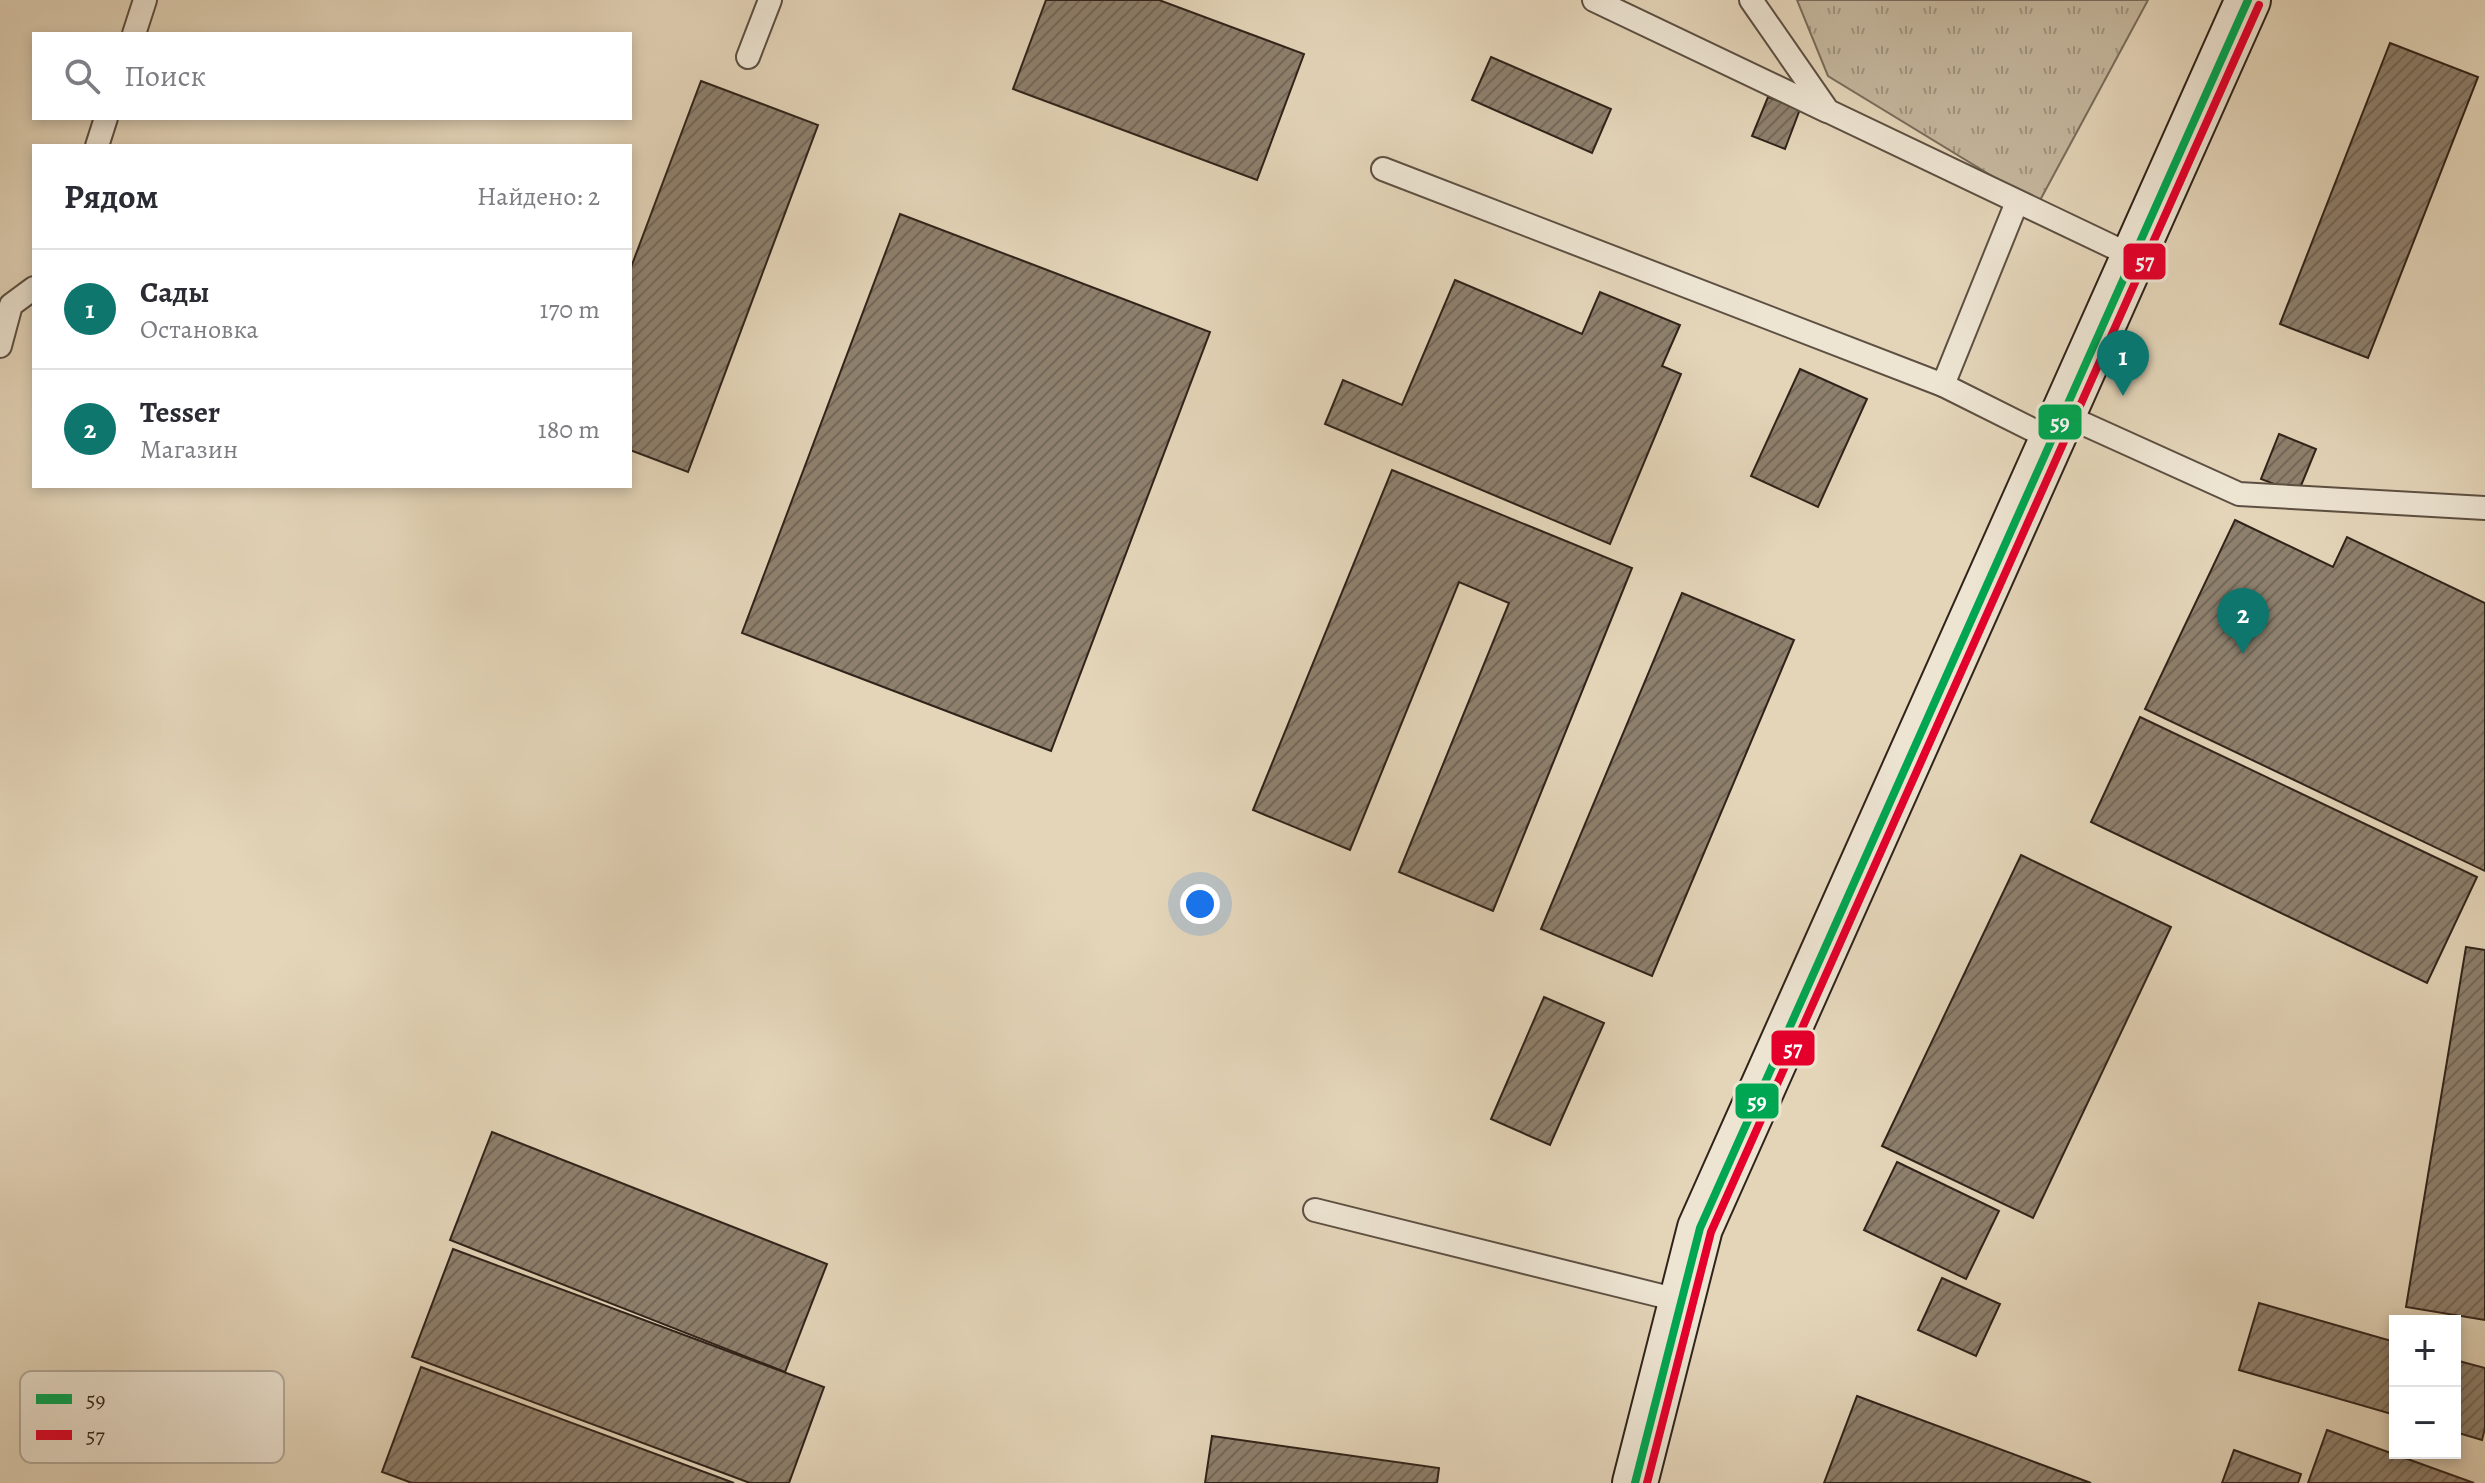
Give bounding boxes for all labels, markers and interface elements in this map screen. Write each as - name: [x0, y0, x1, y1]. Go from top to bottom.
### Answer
- search box: [32, 32, 632, 120]
- icon: search: [60, 54, 104, 98]
- text: Поиск: [124, 56, 206, 96]
- text: Рядом: [64, 173, 158, 220]
- text: Найдено: 2: [477, 179, 600, 214]
- line badge: 57: [2122, 242, 2167, 281]
- text: 57: [2136, 247, 2155, 277]
- text: Сады: [140, 272, 209, 312]
- text: 1: [85, 292, 95, 327]
- text: 170 m: [540, 292, 600, 327]
- text: Остановка: [140, 312, 258, 347]
- pin: 1: [2097, 330, 2149, 396]
- text: Tesser: [140, 392, 220, 432]
- line badge: 59: [2037, 403, 2083, 441]
- text: 59: [2050, 408, 2070, 438]
- text: 2: [84, 412, 96, 447]
- text: 180 m: [538, 412, 600, 447]
- text: Магазин: [140, 432, 238, 467]
- pin: 2: [2217, 588, 2269, 654]
- your location: [1180, 884, 1220, 924]
- line badge: 57: [1770, 1029, 1816, 1067]
- text: 57: [1784, 1034, 1803, 1064]
- line badge: 59: [1734, 1082, 1780, 1120]
- text: 59: [1747, 1087, 1767, 1117]
- map controls: [2389, 1315, 2461, 1459]
- button: +: [2389, 1315, 2461, 1387]
- legend: [20, 1371, 284, 1463]
- text: 59: [86, 1385, 105, 1415]
- button: −: [2389, 1387, 2461, 1459]
- text: 57: [86, 1421, 105, 1451]

